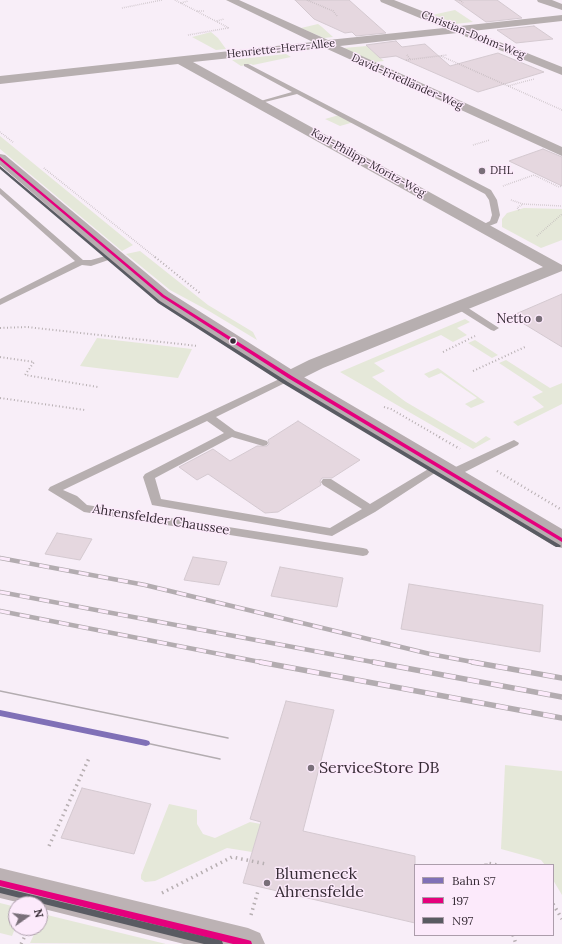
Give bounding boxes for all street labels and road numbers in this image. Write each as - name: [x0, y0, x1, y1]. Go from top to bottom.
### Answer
- street label: Christian-Dohm-Weg: [419, 8, 527, 62]
- street label: Henriette-Herz-Allee: [226, 37, 336, 61]
- street label: David-Friedländer-Weg: [349, 51, 465, 113]
- street label: Karl-Philipp-Moritz-Weg: [309, 126, 427, 200]
- street label: Ahrensfelder Chaussee: [91, 501, 231, 539]

